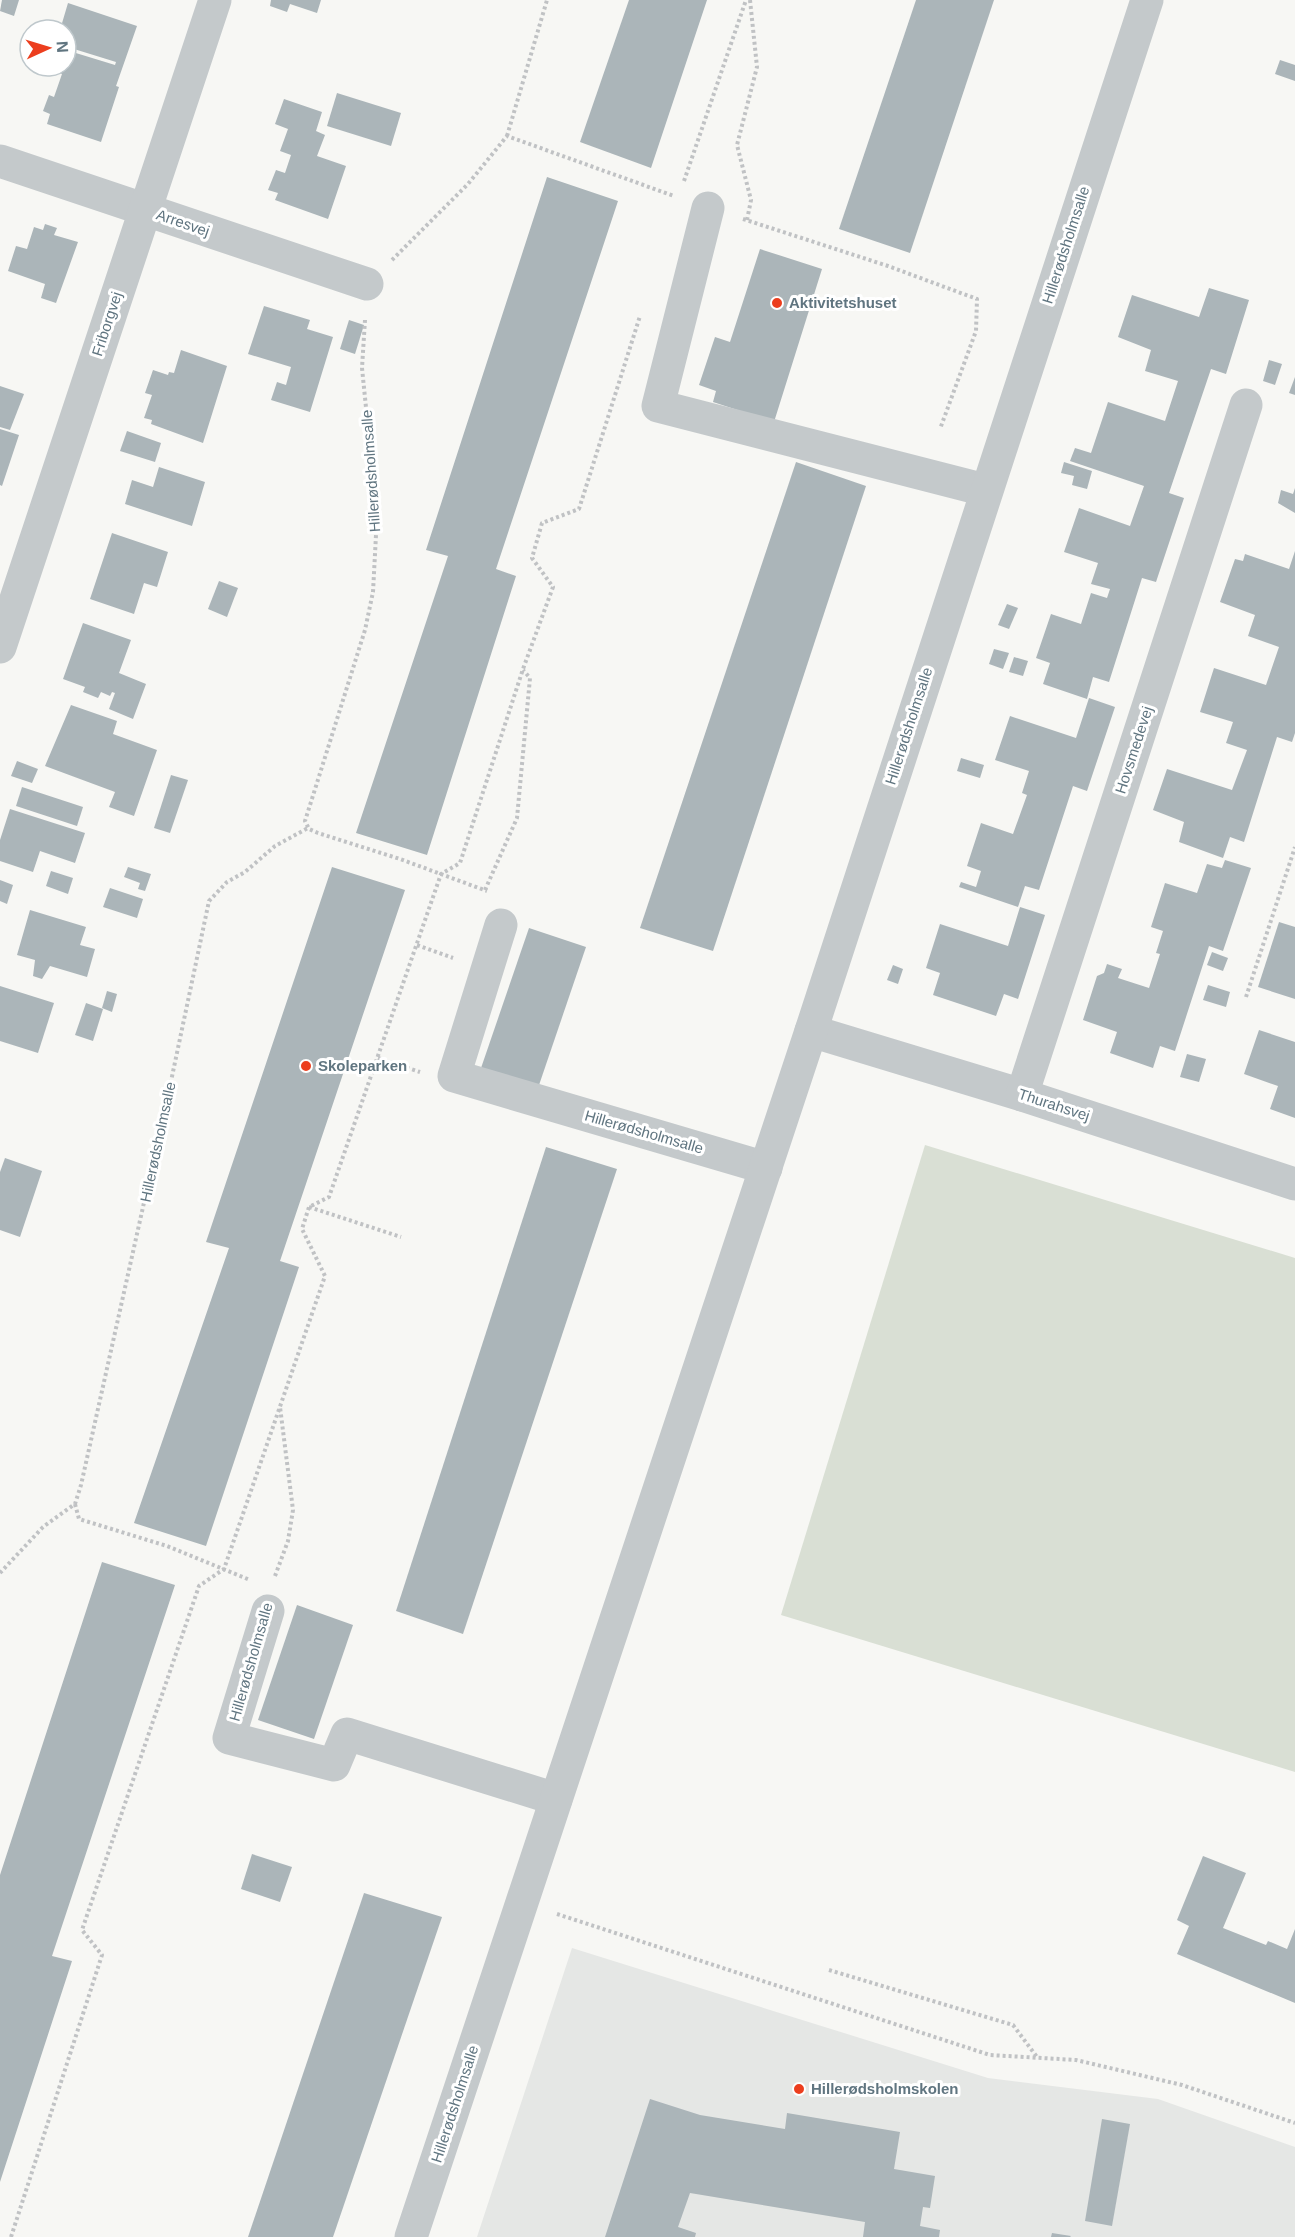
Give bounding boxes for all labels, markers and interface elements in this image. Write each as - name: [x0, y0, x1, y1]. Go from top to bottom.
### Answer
- north arrow: [18, 18, 78, 78]
- text: N: [54, 41, 71, 53]
- street label: Hillerødsholmsalle: [1039, 184, 1093, 306]
- street label: Arresvej: [154, 206, 212, 240]
- street label: Friborgvej: [88, 290, 125, 358]
- place label: Aktivitetshuset: [789, 294, 897, 311]
- marker: Aktivitetshuset: [770, 296, 784, 310]
- street label: Hillerødsholmsalle: [358, 409, 383, 533]
- street label: Hillerødsholmsalle: [882, 665, 936, 787]
- street label: Hovsmedevej: [1111, 704, 1156, 796]
- place label: Skoleparken: [318, 1057, 407, 1074]
- marker: Skoleparken: [299, 1059, 313, 1073]
- street label: Hillerødsholmsalle: [136, 1080, 179, 1204]
- street label: Thurahsvej: [1016, 1085, 1092, 1124]
- street label: Hillerødsholmsalle: [583, 1106, 705, 1157]
- street label: Hillerødsholmsalle: [225, 1601, 276, 1723]
- street label: Hillerødsholmsalle: [428, 2043, 482, 2165]
- place label: Hillerødsholmskolen: [811, 2080, 959, 2097]
- marker: Hillerødsholmskolen: [792, 2082, 806, 2096]

